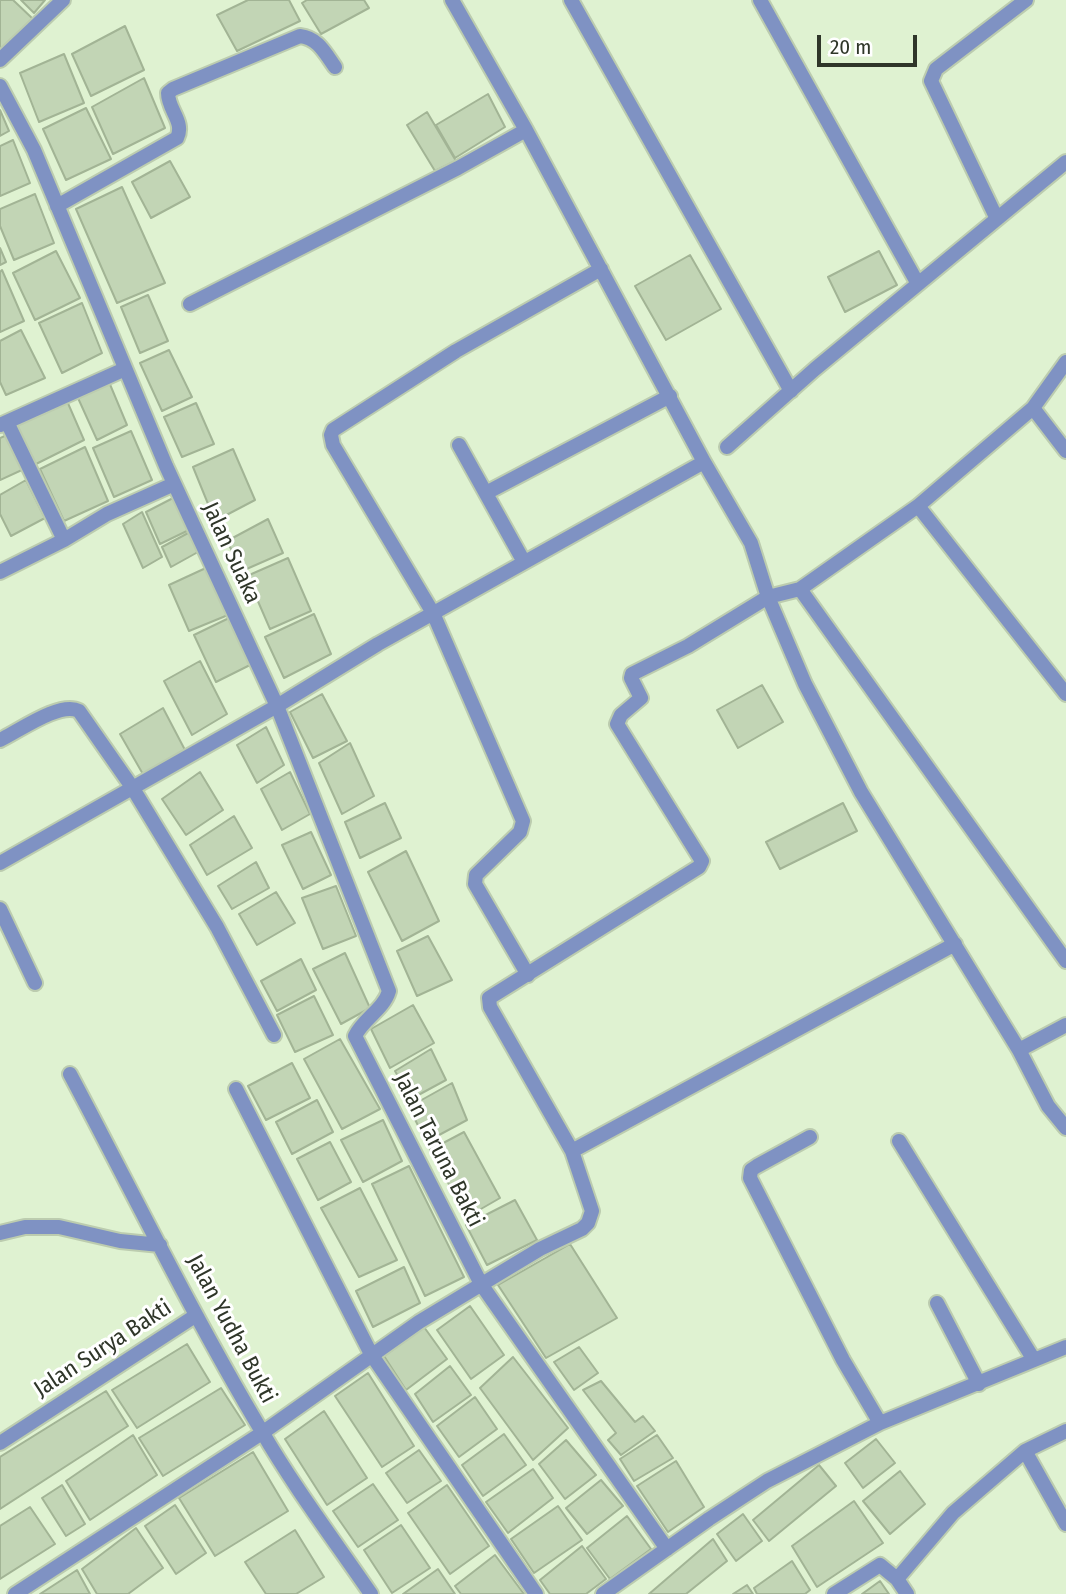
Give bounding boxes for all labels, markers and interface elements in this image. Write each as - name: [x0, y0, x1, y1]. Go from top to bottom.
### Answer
- scale bar: [821, 21, 921, 65]
- text: 20 m: [830, 34, 871, 60]
- street label: Jalan Suaka: [196, 498, 266, 608]
- street label: Jalan Taruna Bakti: [387, 1068, 489, 1232]
- street label: Jalan Yudha Bukti: [180, 1250, 282, 1408]
- street label: Jalan Surya Bakti: [29, 1294, 177, 1404]

